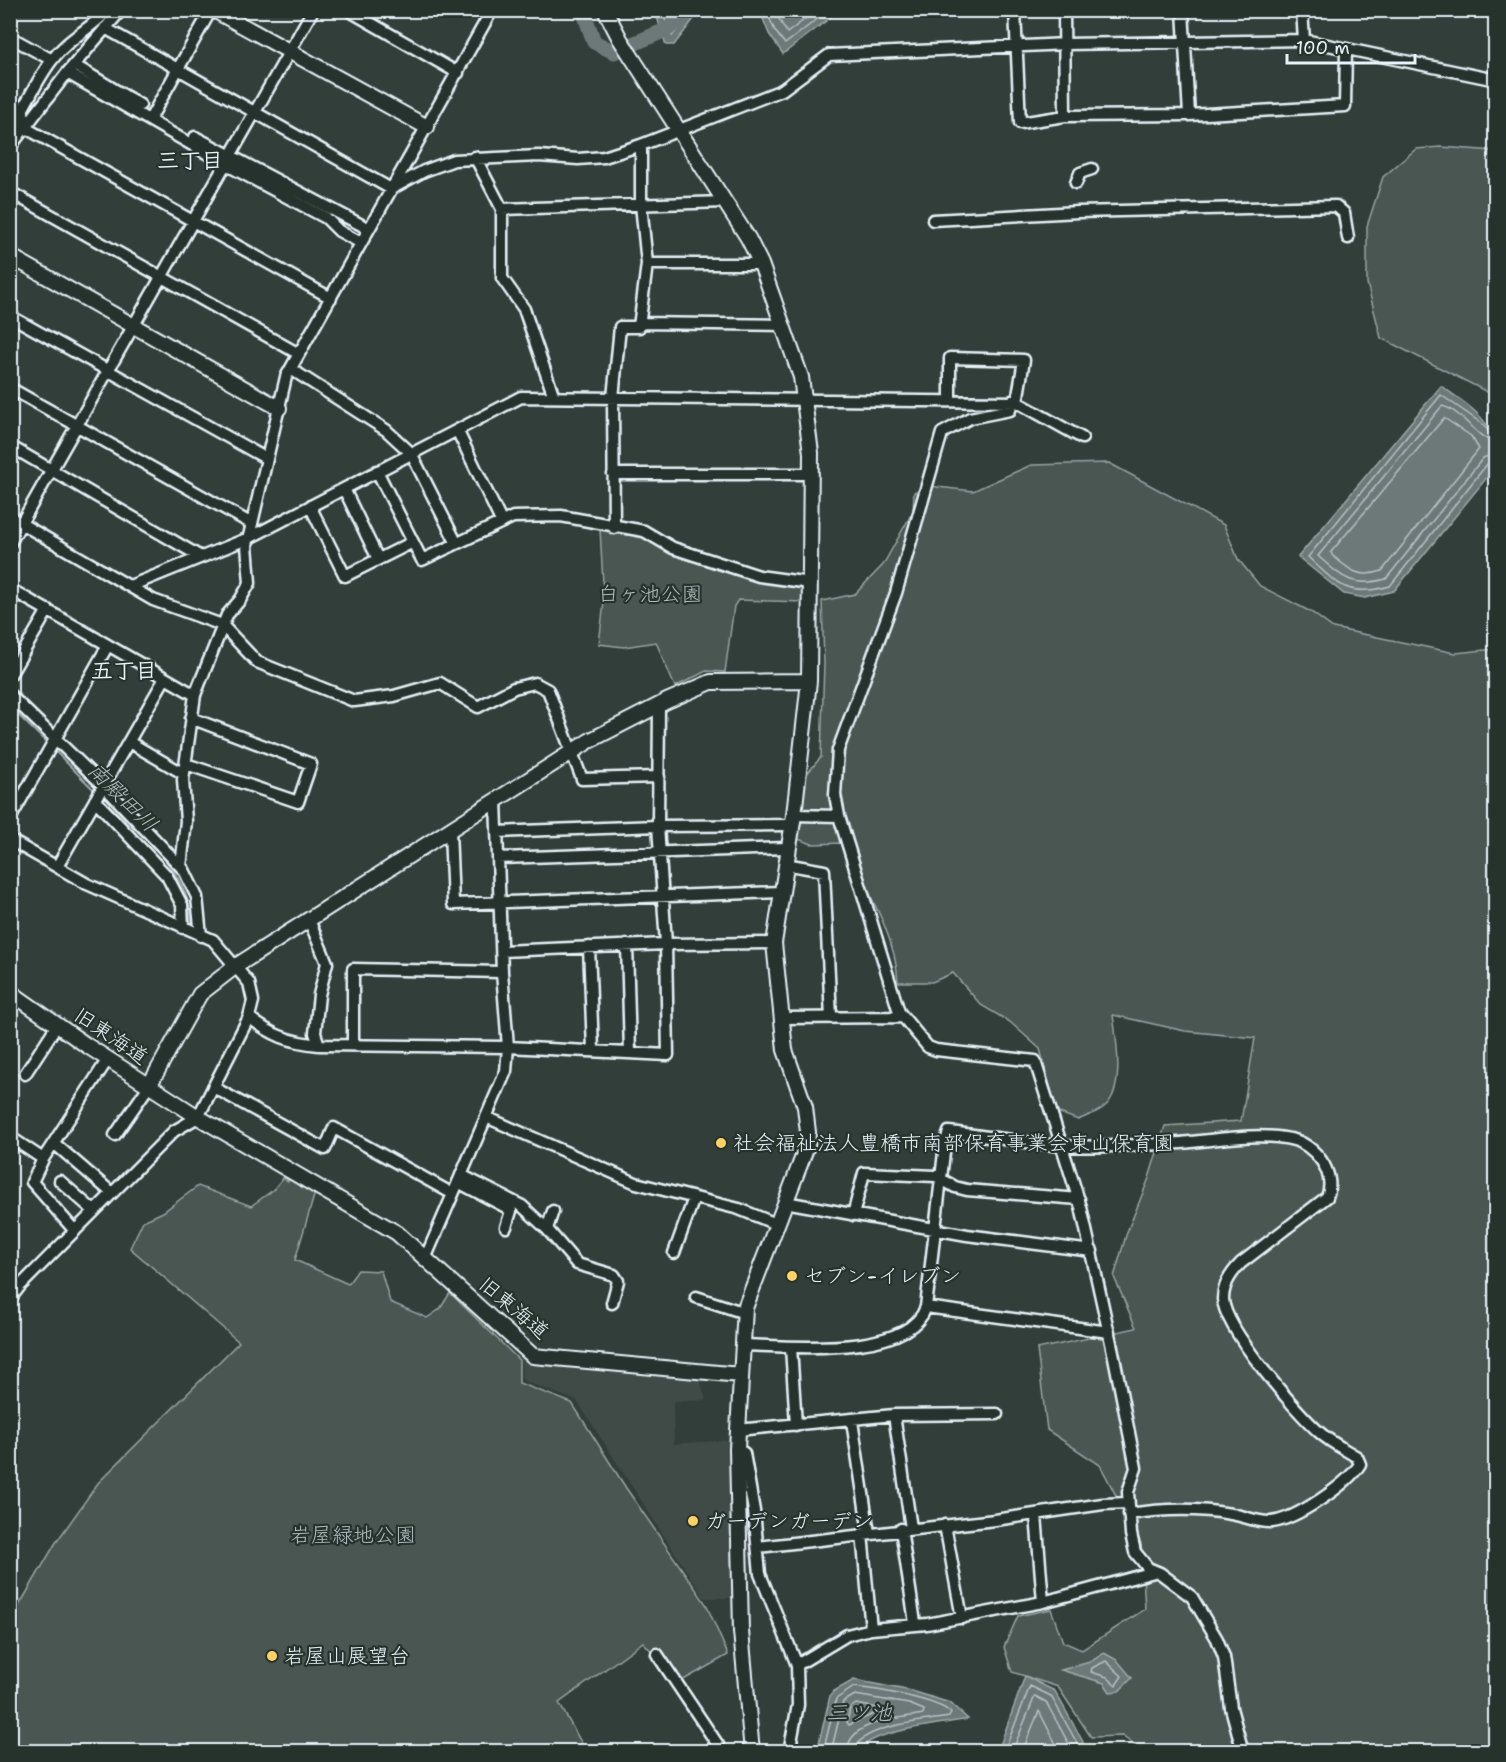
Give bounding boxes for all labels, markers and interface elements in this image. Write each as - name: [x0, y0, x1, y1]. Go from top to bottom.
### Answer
- scale bar: [1287, 27, 1414, 65]
- text: 100 m: [1296, 36, 1350, 60]
- district label: 三丁目: [157, 146, 223, 175]
- park label: 白ヶ池公園: [598, 580, 703, 608]
- district label: 五丁目: [91, 656, 157, 685]
- water label: 南殿田川: [82, 756, 164, 838]
- street label: 旧東海道: [68, 1001, 154, 1071]
- place label: 社会福祉法人豊橋市南部保育事業会東山保育園: [733, 1129, 1174, 1157]
- marker: 社会福祉法人豊橋市南部保育事業会東山保育園: [714, 1136, 728, 1150]
- place label: セブン-イレブン: [804, 1262, 961, 1290]
- marker: セブン-イレブン: [785, 1269, 799, 1283]
- street label: 旧東海道: [473, 1270, 555, 1346]
- place label: ガーデンガーデン: [705, 1507, 873, 1535]
- marker: ガーデンガーデン: [686, 1514, 700, 1528]
- park label: 岩屋緑地公園: [290, 1521, 416, 1549]
- place label: 岩屋山展望台: [284, 1642, 410, 1670]
- marker: 岩屋山展望台: [265, 1649, 279, 1663]
- water label: 三ツ池: [826, 1698, 893, 1727]

